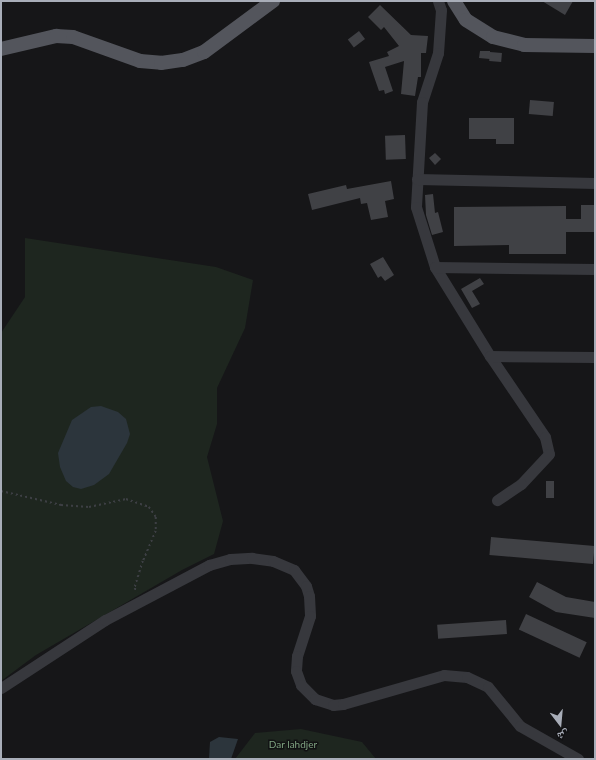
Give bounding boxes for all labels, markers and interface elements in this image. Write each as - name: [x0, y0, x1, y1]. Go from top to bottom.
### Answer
- north arrow: [540, 704, 580, 744]
- text: ش: [556, 728, 571, 744]
- park label: Dar lahdjer: [269, 739, 317, 751]

